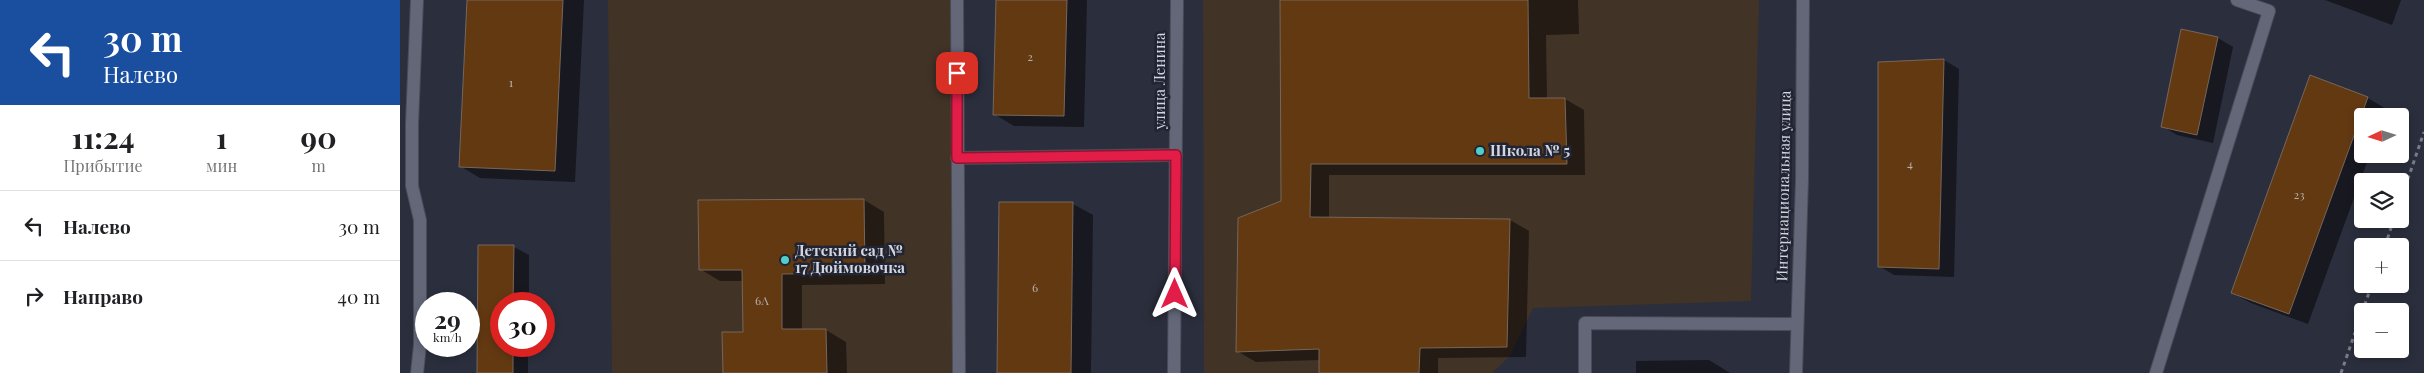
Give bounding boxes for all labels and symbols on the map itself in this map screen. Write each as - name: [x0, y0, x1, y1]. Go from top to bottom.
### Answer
- street label: улица Ленина: [1149, 32, 1169, 131]
- house number: 2: [1027, 48, 1033, 64]
- pin: [936, 52, 978, 94]
- house number: 1: [509, 74, 514, 90]
- street label: Интернациональная улица: [1771, 90, 1795, 282]
- north arrow: [2354, 108, 2409, 162]
- place label: Школа № 5: [1490, 140, 1570, 160]
- marker: Школа № 5: [1474, 145, 1486, 157]
- house number: 4: [1907, 155, 1913, 171]
- house number: 23: [2293, 186, 2305, 202]
- place label: Детский сад № 17 Дюймовочка: [795, 240, 905, 277]
- marker: Детский сад № 17 Дюймовочка: [779, 254, 791, 266]
- position arrow: [1148, 267, 1200, 319]
- house number: 6: [1032, 279, 1038, 295]
- speed limit sign: 30: [490, 292, 555, 357]
- house number: 6А: [755, 292, 769, 308]

